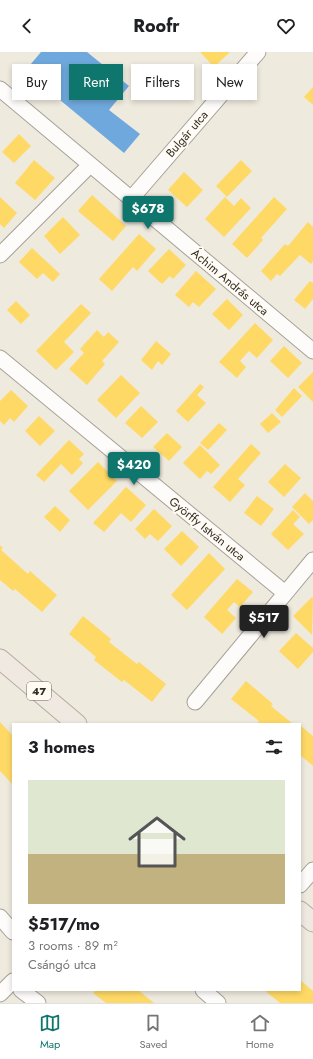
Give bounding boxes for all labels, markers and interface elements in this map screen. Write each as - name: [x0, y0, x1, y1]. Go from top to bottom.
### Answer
- text: Roofr: [133, 13, 180, 39]
- icon: back: [16, 15, 38, 37]
- icon: heart: [275, 15, 297, 37]
- chip: Buy: [12, 64, 61, 100]
- chip: Rent: [69, 64, 123, 100]
- chip: Filters: [131, 64, 194, 100]
- chip: New: [202, 64, 257, 100]
- street label: Bulgár utca: [162, 106, 213, 161]
- pin: $678: [124, 196, 172, 230]
- text: $678: [132, 199, 164, 218]
- street label: Áchim András utca: [187, 244, 273, 320]
- pin: $420: [110, 452, 158, 486]
- text: $420: [117, 455, 151, 474]
- street label: Györffy István utca: [165, 493, 249, 566]
- pin: $517: [240, 605, 288, 639]
- text: $517: [249, 608, 279, 627]
- road number: 47: [27, 682, 51, 700]
- text: 3 homes: [28, 735, 95, 759]
- icon: filters: [263, 736, 285, 758]
- icon: home: [121, 806, 193, 878]
- text: $517/mo: [28, 912, 100, 936]
- text: 3 rooms · 89 m²: [28, 936, 118, 955]
- text: Csángó utca: [28, 955, 96, 974]
- tab: Map: [39, 1012, 61, 1052]
- tab: Saved: [139, 1012, 167, 1052]
- tab: Home: [246, 1012, 274, 1052]

